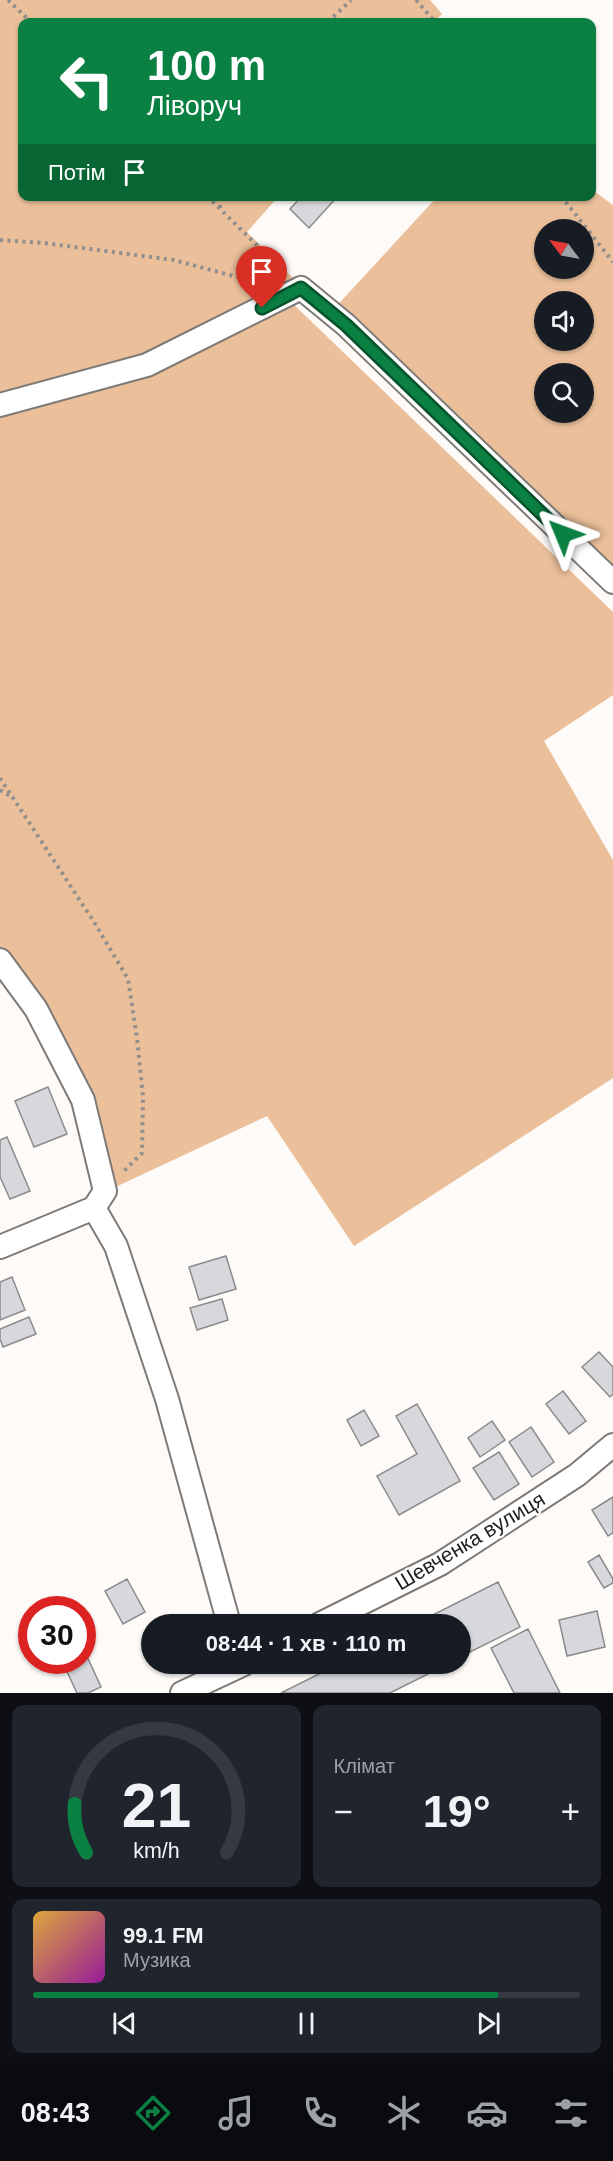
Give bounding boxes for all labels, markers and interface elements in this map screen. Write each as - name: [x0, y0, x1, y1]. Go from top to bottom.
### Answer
- icon: left: [48, 42, 126, 120]
- text: 100 m: [147, 42, 266, 89]
- text: Ліворуч: [147, 91, 242, 121]
- icon: arrive: [118, 156, 151, 189]
- text: Потім: [48, 160, 106, 185]
- north arrow: [534, 219, 594, 279]
- map controls: [534, 219, 594, 423]
- pin: [236, 246, 287, 308]
- icon: arrive: [245, 255, 278, 288]
- button: sound: [534, 291, 594, 351]
- button: search: [534, 363, 594, 423]
- position arrow: [531, 502, 595, 566]
- street label: Шевченка вулиця: [391, 1487, 549, 1594]
- speed limit sign: 30: [18, 1596, 96, 1674]
- text: 08:44 · 1 хв · 110 m: [206, 1631, 406, 1656]
- text: Клімат: [334, 1755, 395, 1777]
- text: 21: [122, 1771, 191, 1840]
- text: 19°: [423, 1786, 491, 1837]
- text: −: [334, 1793, 353, 1830]
- text: +: [561, 1793, 580, 1830]
- text: km/h: [133, 1839, 179, 1863]
- text: 99.1 FM: [123, 1923, 204, 1948]
- text: Музика: [123, 1949, 191, 1971]
- icon: previous: [108, 2007, 141, 2040]
- icon: pause: [290, 2007, 323, 2040]
- icon: next: [472, 2007, 505, 2040]
- icon: directions: [132, 2092, 174, 2134]
- icon: music: [215, 2092, 257, 2134]
- icon: phone: [299, 2092, 341, 2134]
- icon: climate: [383, 2092, 425, 2134]
- icon: car: [466, 2092, 508, 2134]
- icon: filters: [550, 2092, 592, 2134]
- text: 08:43: [21, 2098, 90, 2128]

